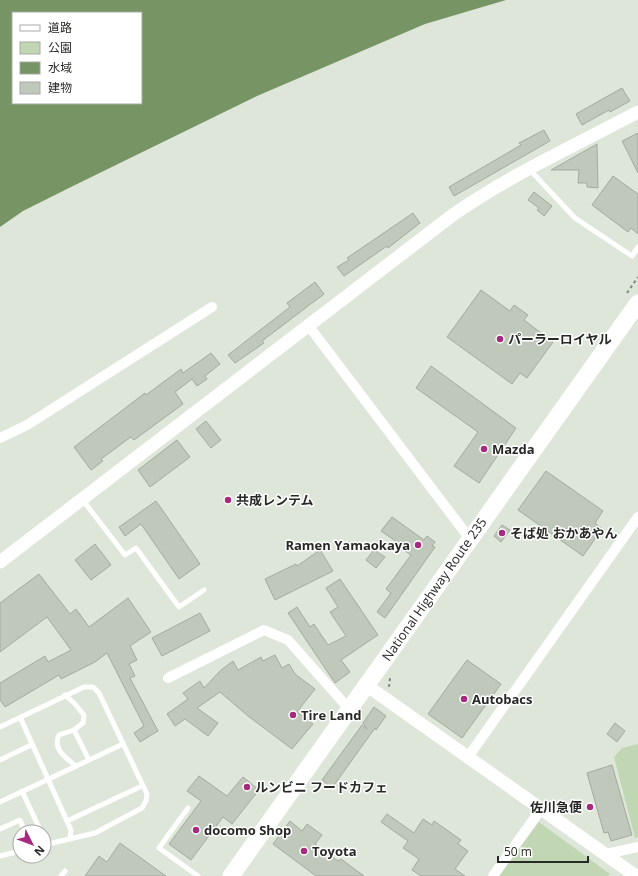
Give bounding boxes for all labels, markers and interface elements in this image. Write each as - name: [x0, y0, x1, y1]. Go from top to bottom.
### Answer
- legend: [12, 12, 142, 104]
- text: 道路: [48, 19, 72, 36]
- text: 公園: [48, 39, 72, 56]
- text: 水域: [48, 59, 72, 76]
- text: 建物: [48, 79, 72, 96]
- place label: パーラーロイヤル: [508, 330, 612, 348]
- marker: パーラーロイヤル: [495, 334, 505, 344]
- place label: Mazda: [492, 440, 535, 458]
- marker: Mazda: [479, 444, 489, 454]
- place label: 共成レンテム: [236, 491, 314, 509]
- marker: 共成レンテム: [223, 495, 233, 505]
- street label: National Highway Route 235: [378, 514, 490, 664]
- place label: そば処 おかあやん: [510, 524, 617, 542]
- marker: そば処 おかあやん: [497, 528, 507, 538]
- place label: Ramen Yamaokaya: [285, 536, 410, 554]
- marker: Ramen Yamaokaya: [413, 540, 423, 550]
- place label: Autobacs: [472, 690, 532, 708]
- marker: Autobacs: [459, 694, 469, 704]
- place label: Tire Land: [301, 706, 361, 724]
- marker: Tire Land: [288, 710, 298, 720]
- place label: ルンビニ フードカフェ: [255, 778, 388, 796]
- marker: ルンビニ フードカフェ: [242, 782, 252, 792]
- place label: 佐川急便: [530, 798, 582, 816]
- marker: 佐川急便: [585, 802, 595, 812]
- place label: docomo Shop: [204, 821, 291, 839]
- north arrow: [12, 824, 52, 864]
- marker: docomo Shop: [191, 825, 201, 835]
- scale bar: [498, 838, 588, 864]
- place label: Toyota: [312, 842, 357, 860]
- text: N: [31, 843, 48, 859]
- text: 50 m: [504, 843, 532, 860]
- marker: Toyota: [299, 846, 309, 856]

